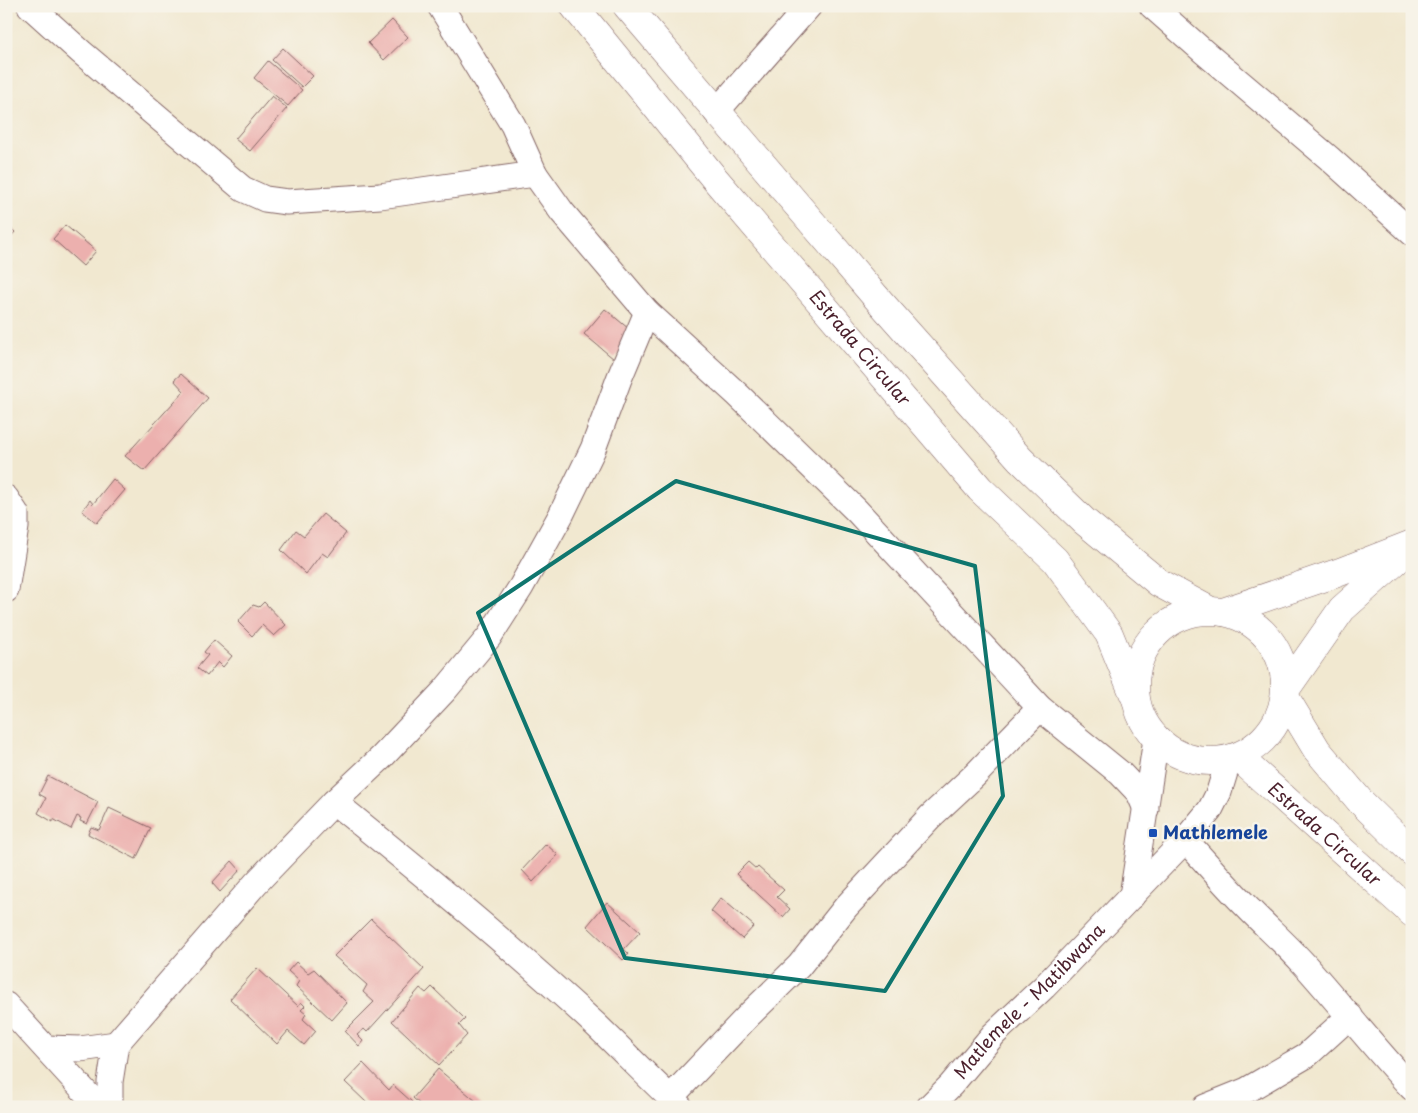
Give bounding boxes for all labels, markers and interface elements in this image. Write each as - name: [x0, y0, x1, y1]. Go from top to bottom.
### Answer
- street label: Estrada Circular: [804, 284, 919, 412]
- street label: Estrada Circular: [1263, 775, 1389, 892]
- place label: Mathlemele: [1163, 818, 1268, 845]
- marker: Mathlemele: [1147, 827, 1159, 839]
- street label: Matlemele - Matibwana: [947, 916, 1111, 1084]

